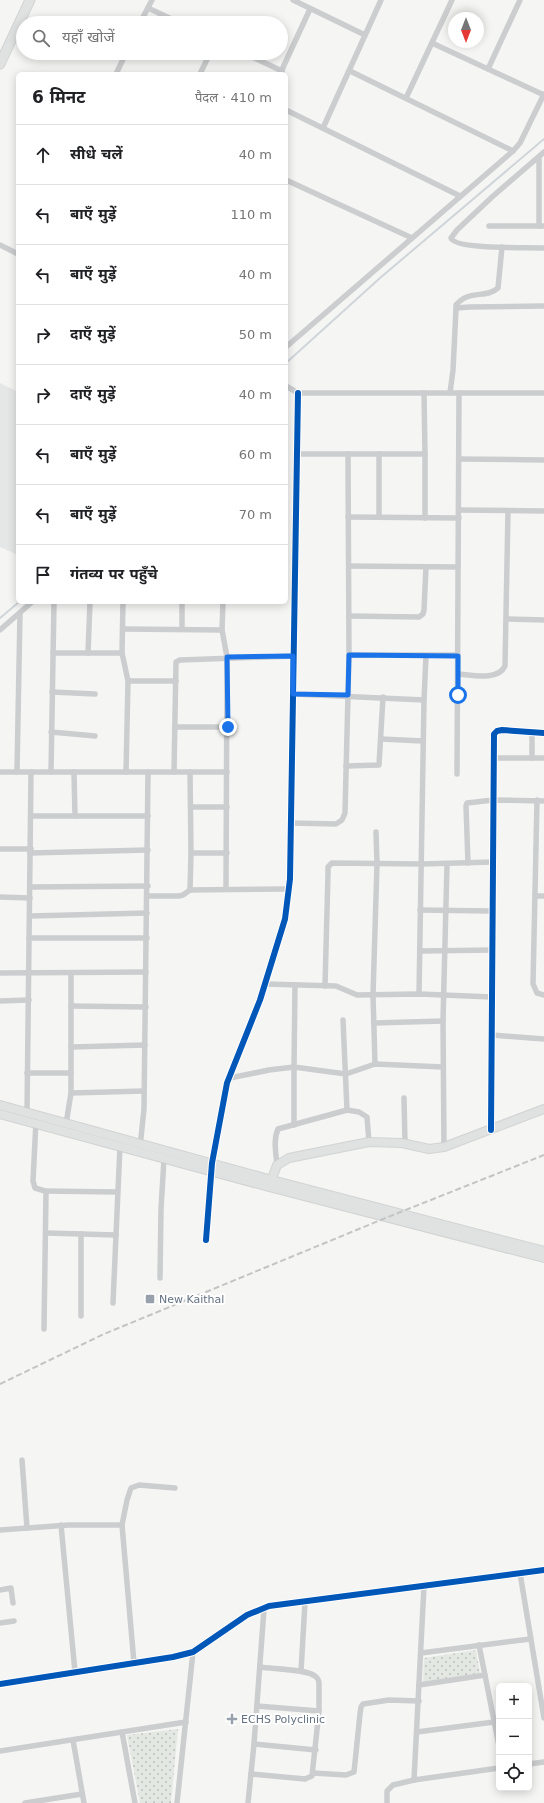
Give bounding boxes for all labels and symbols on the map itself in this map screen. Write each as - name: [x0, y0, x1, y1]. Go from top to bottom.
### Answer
- north arrow: [448, 12, 484, 48]
- route start: [449, 686, 467, 704]
- route end: [219, 718, 237, 736]
- marker: New Kaithal: [144, 1293, 156, 1305]
- place label: New Kaithal: [159, 1293, 224, 1306]
- marker: ECHS Polyclinic: [226, 1713, 238, 1725]
- place label: ECHS Polyclinic: [241, 1713, 325, 1726]

